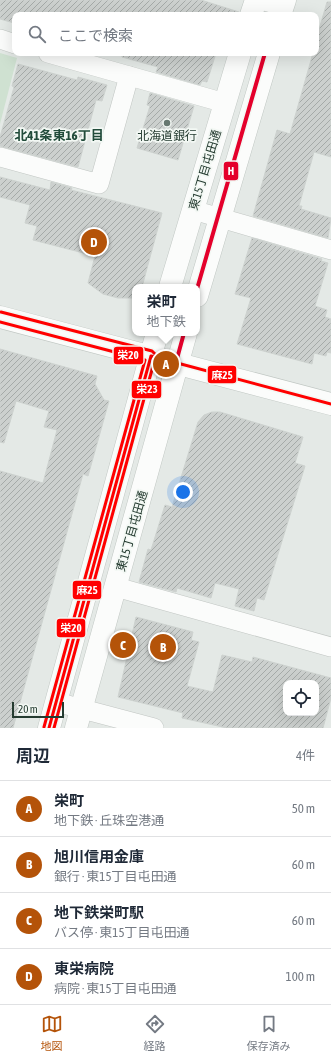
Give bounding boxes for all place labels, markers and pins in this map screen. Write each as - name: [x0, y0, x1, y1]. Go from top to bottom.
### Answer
- marker: 北海道銀行: [162, 118, 172, 128]
- place label: 北海道銀行: [137, 129, 197, 143]
- pin: D: [81, 227, 107, 257]
- pin: A: [153, 349, 179, 379]
- pin: C: [110, 630, 136, 660]
- pin: B: [150, 632, 176, 662]

